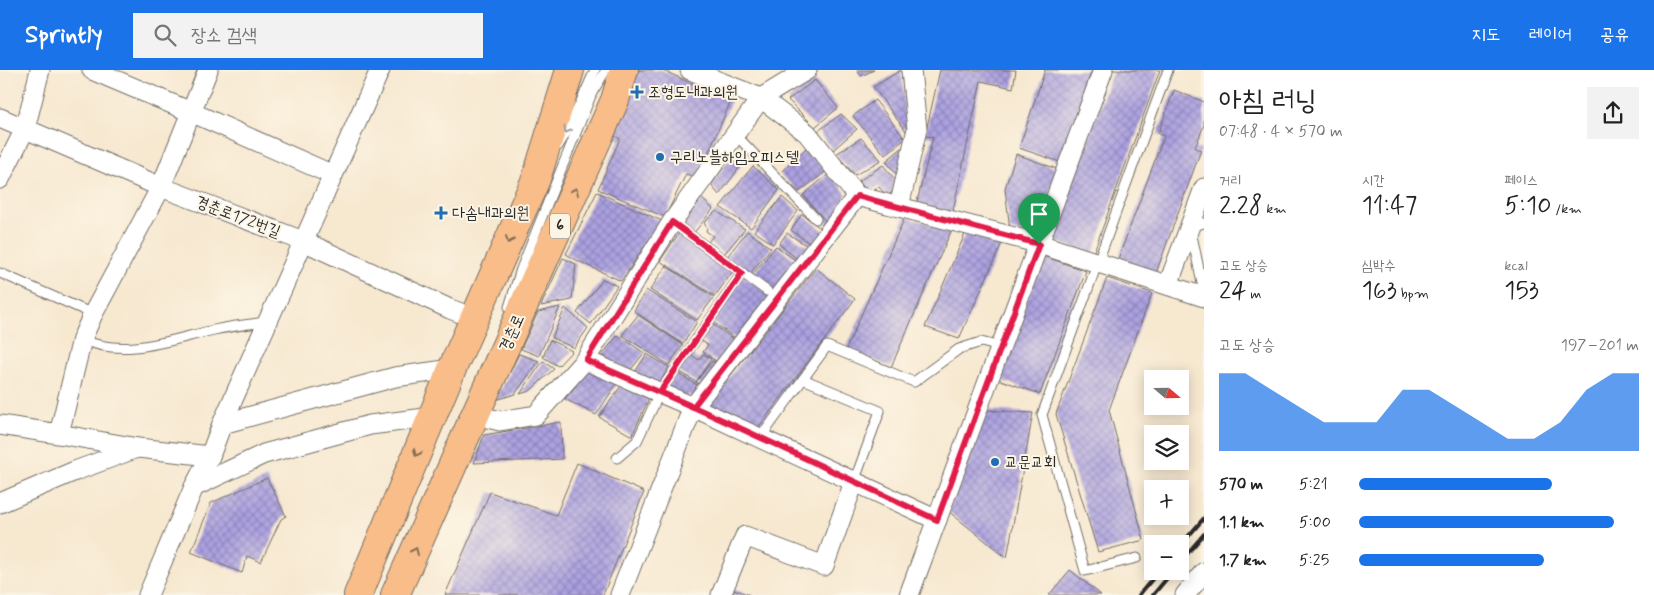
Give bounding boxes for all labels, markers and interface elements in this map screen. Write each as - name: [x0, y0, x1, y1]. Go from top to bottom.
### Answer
- search box: [133, 13, 483, 58]
- text: Sprintly: [25, 20, 103, 51]
- icon: search: [151, 21, 179, 49]
- text: 장소 검색: [191, 23, 257, 48]
- text: 지도: [1472, 23, 1501, 47]
- text: 레이어: [1529, 23, 1572, 47]
- text: 공유: [1600, 23, 1629, 47]
- place label: 조형도내과의원: [648, 82, 738, 103]
- text: 아침 러닝: [1219, 83, 1317, 120]
- marker: 조형도내과의원: [630, 85, 644, 99]
- button: share: [1587, 87, 1639, 139]
- text: 07:48 · 4 × 570 m: [1219, 121, 1343, 142]
- one-way arrow: [563, 124, 573, 133]
- place label: 구리노블하임오피스텔: [670, 147, 799, 168]
- marker: 구리노블하임오피스텔: [654, 151, 666, 163]
- text: 거리: [1219, 172, 1242, 190]
- text: 시간: [1362, 172, 1384, 190]
- text: 페이스: [1504, 172, 1538, 190]
- one-way arrow: [568, 187, 579, 196]
- text: 2.28: [1219, 190, 1262, 223]
- text: 11:47: [1362, 190, 1417, 223]
- text: 5:10: [1504, 190, 1551, 223]
- street label: 경춘로172번길: [193, 191, 283, 243]
- pin: [1018, 193, 1060, 244]
- icon: arrive: [1025, 200, 1053, 228]
- text: km: [1262, 200, 1287, 218]
- text: /km: [1551, 200, 1582, 218]
- place label: 다솜내과의원: [452, 203, 529, 224]
- marker: 다솜내과의원: [434, 206, 448, 220]
- road number: 6: [550, 214, 570, 238]
- one-way arrow: [505, 235, 516, 244]
- text: 고도 상승: [1219, 257, 1268, 275]
- text: 심박수: [1362, 257, 1395, 275]
- text: kcal: [1504, 257, 1528, 275]
- text: 24: [1219, 275, 1246, 308]
- text: 163: [1362, 275, 1397, 308]
- text: 153: [1504, 275, 1539, 308]
- text: m: [1246, 285, 1261, 303]
- text: bpm: [1397, 285, 1429, 303]
- street label: 경춘로: [495, 311, 529, 355]
- text: 고도 상승: [1219, 335, 1275, 356]
- text: 197–201 m: [1561, 335, 1639, 356]
- north arrow: [1144, 370, 1189, 415]
- map controls: [1144, 370, 1189, 580]
- button: layers: [1144, 425, 1189, 470]
- one-way arrow: [413, 448, 424, 457]
- place label: 교문교회: [1005, 452, 1057, 473]
- marker: 교문교회: [989, 456, 1001, 468]
- text: 570 m: [1219, 474, 1263, 495]
- text: 5:21: [1299, 474, 1328, 495]
- button: +: [1144, 480, 1189, 525]
- text: 1.1 km: [1219, 512, 1264, 533]
- text: 5:00: [1299, 512, 1331, 533]
- button: −: [1144, 535, 1189, 580]
- one-way arrow: [409, 547, 420, 556]
- text: 1.7 km: [1219, 550, 1267, 571]
- text: 5:25: [1299, 550, 1329, 571]

